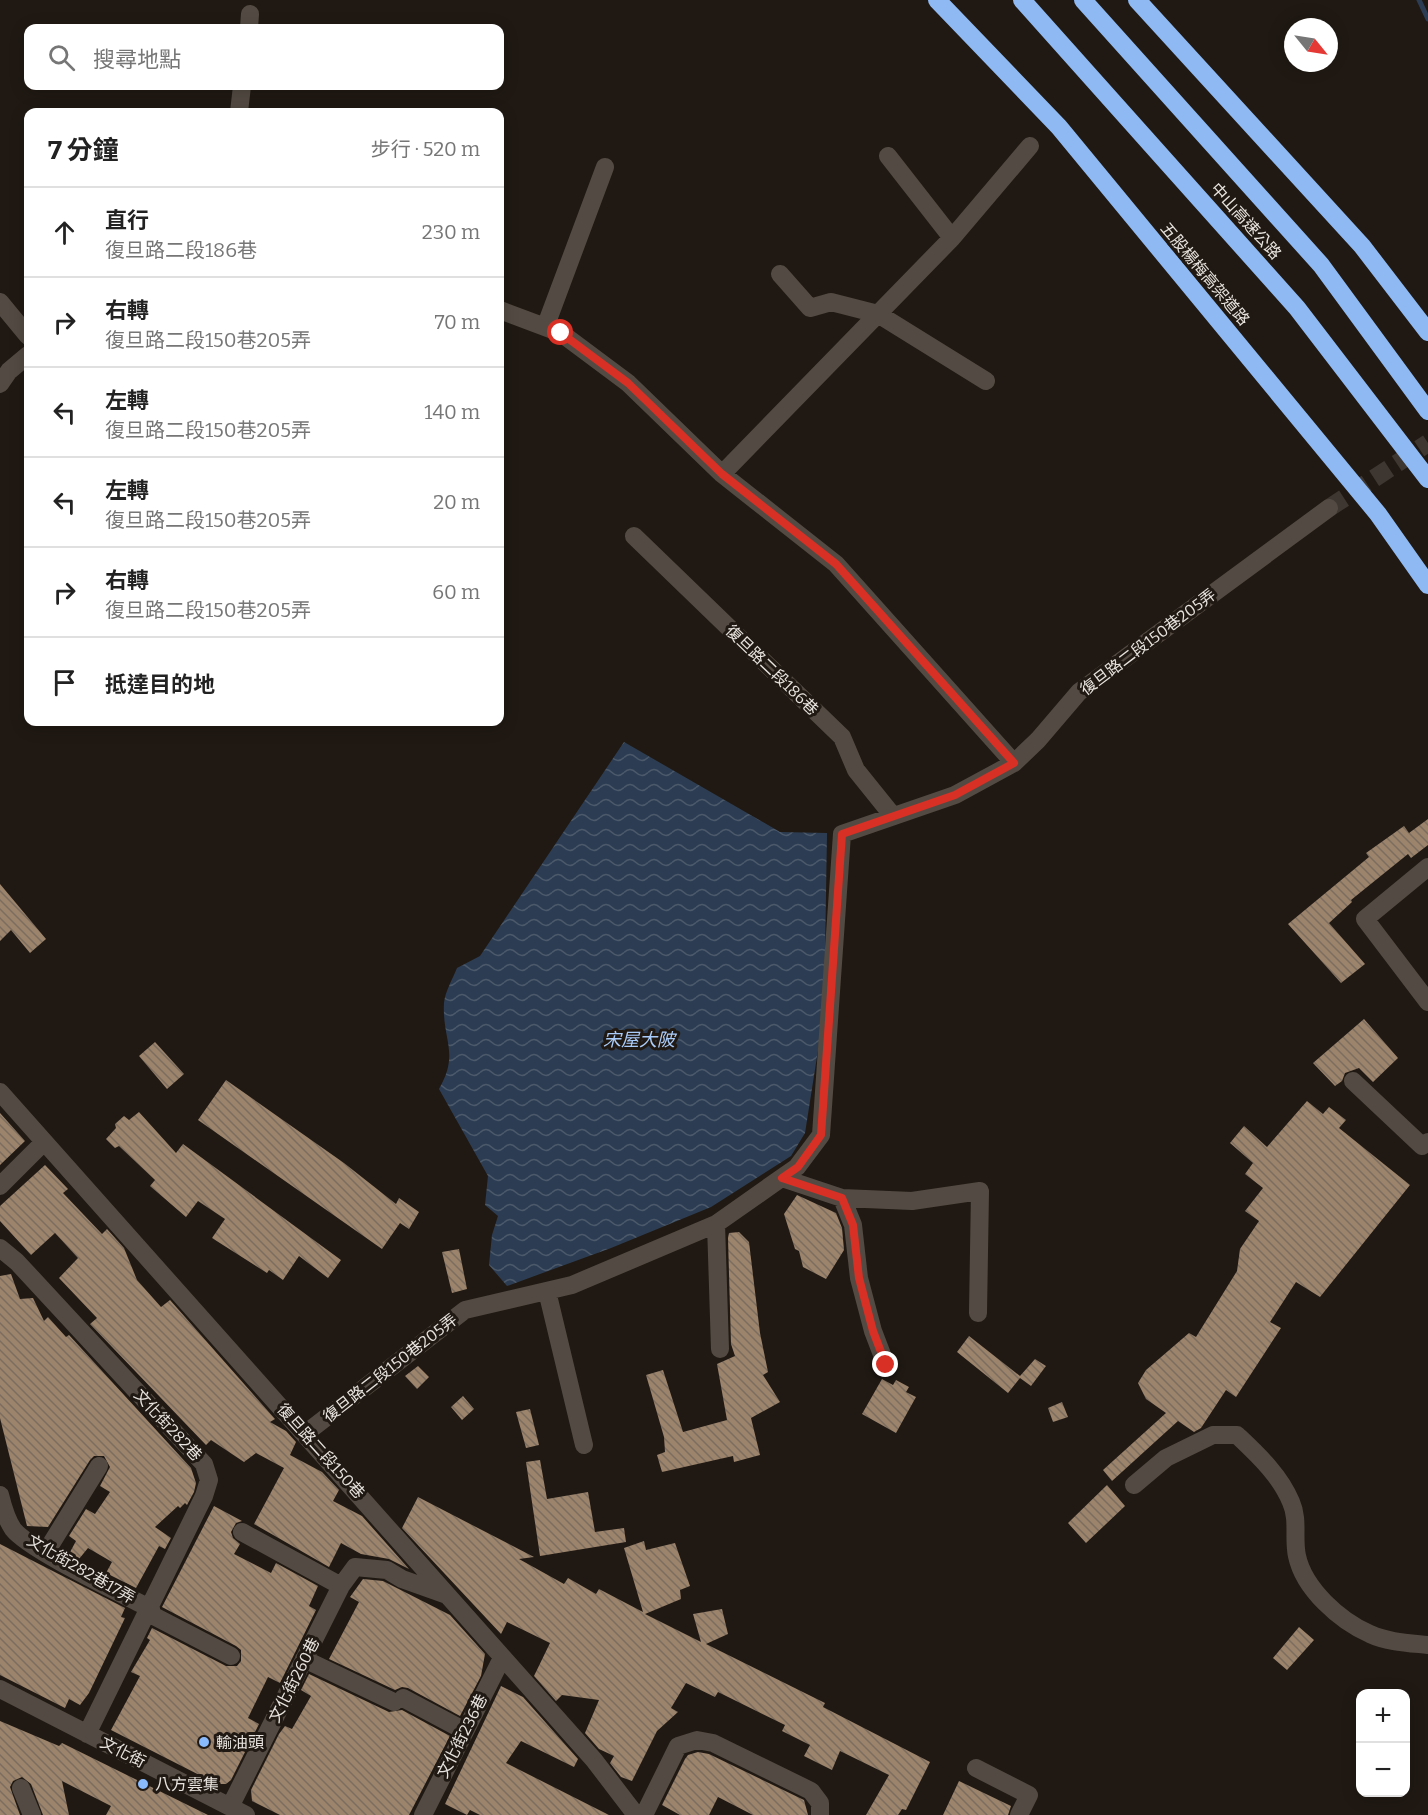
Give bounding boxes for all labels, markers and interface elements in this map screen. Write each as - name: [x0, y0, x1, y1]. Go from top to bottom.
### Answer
- north arrow: [1284, 18, 1338, 72]
- search box: [24, 24, 504, 90]
- icon: search: [45, 41, 78, 74]
- text: 搜尋地點: [93, 46, 181, 73]
- text: 7 分鐘: [48, 135, 119, 166]
- text: 步行 · 520 m: [371, 137, 480, 161]
- street label: 中山高速公路: [1207, 179, 1285, 263]
- text: 直行: [105, 207, 149, 234]
- icon: ahead: [48, 216, 81, 249]
- street label: 五股楊梅高架道路: [1157, 219, 1253, 329]
- text: 230 m: [422, 220, 480, 244]
- text: 復旦路二段186巷: [105, 238, 257, 262]
- text: 右轉: [105, 297, 149, 324]
- icon: right: [48, 306, 81, 339]
- text: 70 m: [434, 310, 480, 334]
- route start: [547, 319, 573, 345]
- text: 復旦路二段150巷205弄: [105, 328, 311, 352]
- text: 左轉: [105, 387, 149, 414]
- icon: left: [48, 396, 81, 429]
- text: 140 m: [424, 400, 480, 424]
- text: 復旦路二段150巷205弄: [105, 418, 311, 442]
- text: 左轉: [105, 477, 149, 504]
- icon: left: [48, 486, 81, 519]
- text: 20 m: [433, 490, 480, 514]
- text: 復旦路二段150巷205弄: [105, 508, 311, 532]
- text: 右轉: [105, 567, 149, 594]
- icon: right: [48, 576, 81, 609]
- text: 60 m: [432, 580, 480, 604]
- street label: 復旦路二段150巷205弄: [1076, 585, 1220, 699]
- text: 復旦路二段150巷205弄: [105, 598, 311, 622]
- street label: 復旦路二段186巷: [722, 621, 822, 719]
- icon: arrive: [48, 666, 81, 699]
- text: 抵達目的地: [105, 671, 215, 698]
- water label: 宋屋大陂: [603, 1029, 678, 1051]
- street label: 復旦路二段150巷205弄: [319, 1310, 461, 1426]
- route end: [872, 1351, 898, 1377]
- street label: 文化街282巷: [130, 1385, 206, 1465]
- street label: 復旦路二段150巷: [273, 1400, 369, 1502]
- street label: 文化街282巷17弄: [24, 1530, 138, 1608]
- street label: 文化街260巷: [265, 1635, 323, 1725]
- map controls: [1356, 1689, 1410, 1797]
- button: +: [1356, 1689, 1410, 1743]
- street label: 文化街236巷: [433, 1691, 491, 1781]
- street label: 文化街: [97, 1733, 149, 1771]
- place label: 輸油頭: [216, 1733, 264, 1752]
- marker: 輸油頭: [197, 1735, 211, 1749]
- button: −: [1356, 1743, 1410, 1797]
- place label: 八方雲集: [155, 1775, 219, 1794]
- marker: 八方雲集: [136, 1777, 150, 1791]

